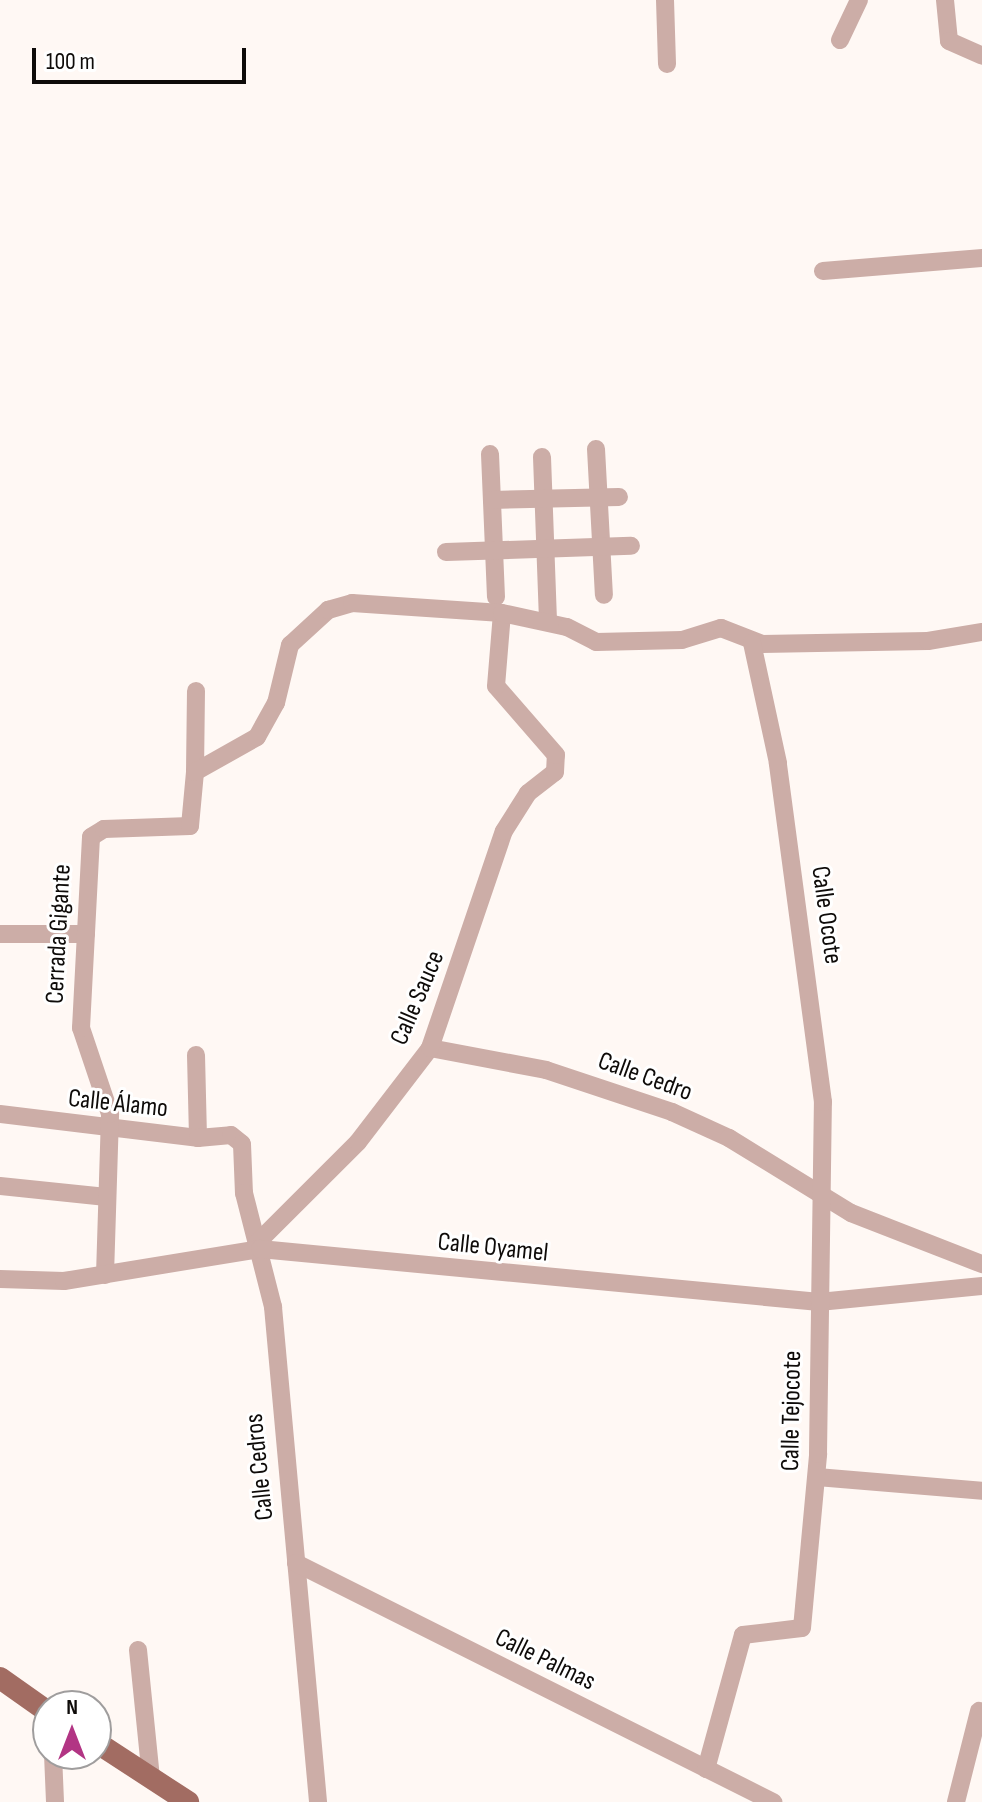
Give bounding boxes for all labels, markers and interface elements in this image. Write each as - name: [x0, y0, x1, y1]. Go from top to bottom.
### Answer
- scale bar: [36, 32, 250, 82]
- text: 100 m: [46, 47, 95, 76]
- street label: Cerrada Gigante: [40, 863, 78, 1005]
- street label: Calle Ocote: [804, 864, 848, 966]
- street label: Calle Sauce: [384, 946, 452, 1050]
- street label: Calle Cedro: [594, 1046, 696, 1108]
- street label: Calle Álamo: [67, 1083, 169, 1125]
- street label: Calle Oyamel: [436, 1227, 550, 1269]
- street label: Calle Tejocote: [775, 1351, 809, 1471]
- street label: Calle Cedros: [239, 1412, 281, 1522]
- street label: Calle Palmas: [490, 1622, 600, 1698]
- north arrow: [32, 1690, 112, 1770]
- text: N: [66, 1694, 78, 1721]

